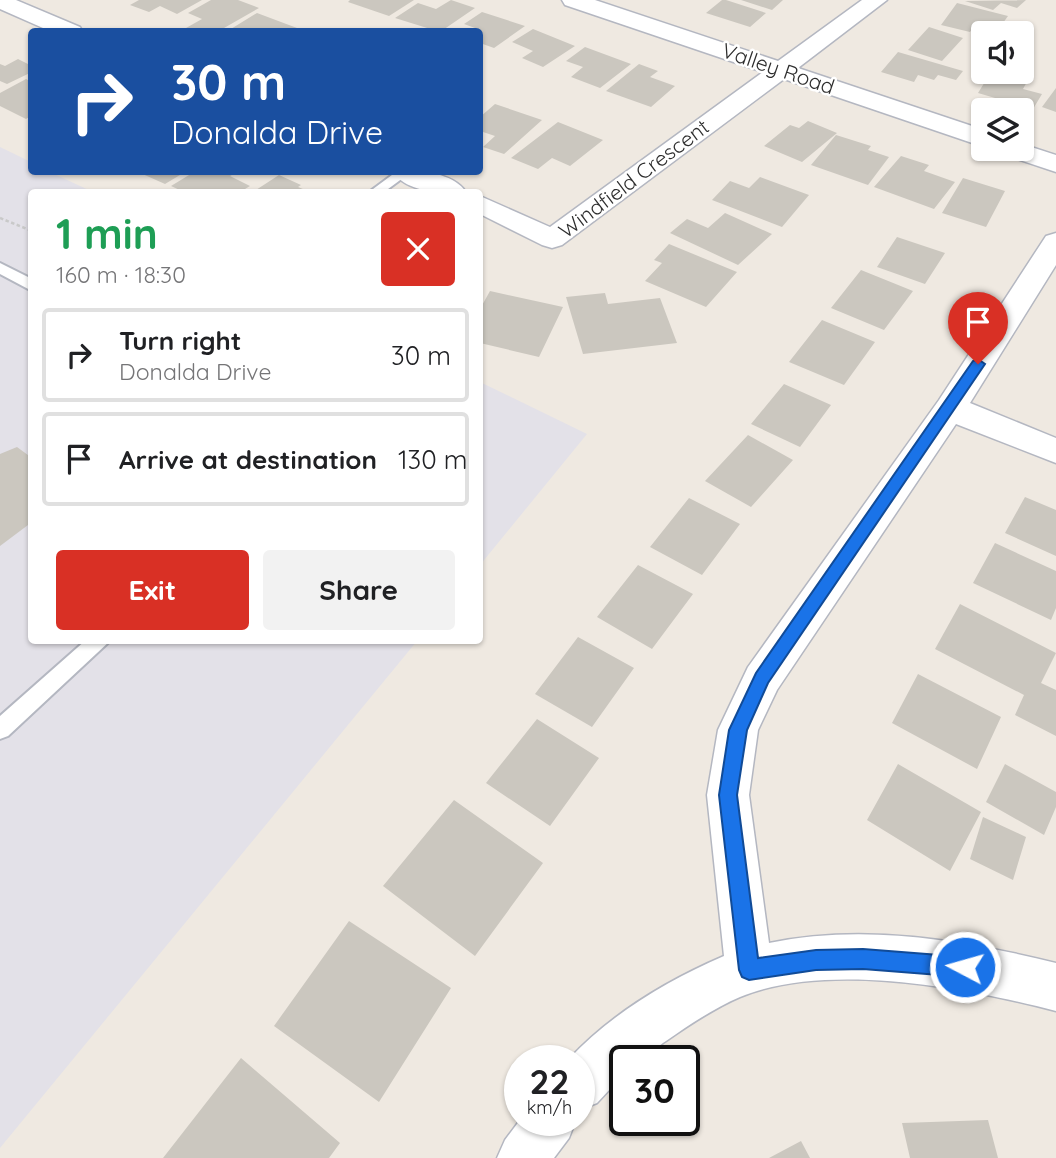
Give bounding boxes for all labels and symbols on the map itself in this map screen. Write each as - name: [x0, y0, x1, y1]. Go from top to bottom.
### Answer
- street label: Valley Road: [719, 37, 838, 99]
- street label: Windfield Crescent: [553, 113, 714, 243]
- pin: [948, 292, 1008, 364]
- position arrow: [928, 930, 1002, 1004]
- speed limit sign: 30: [609, 1045, 700, 1136]

